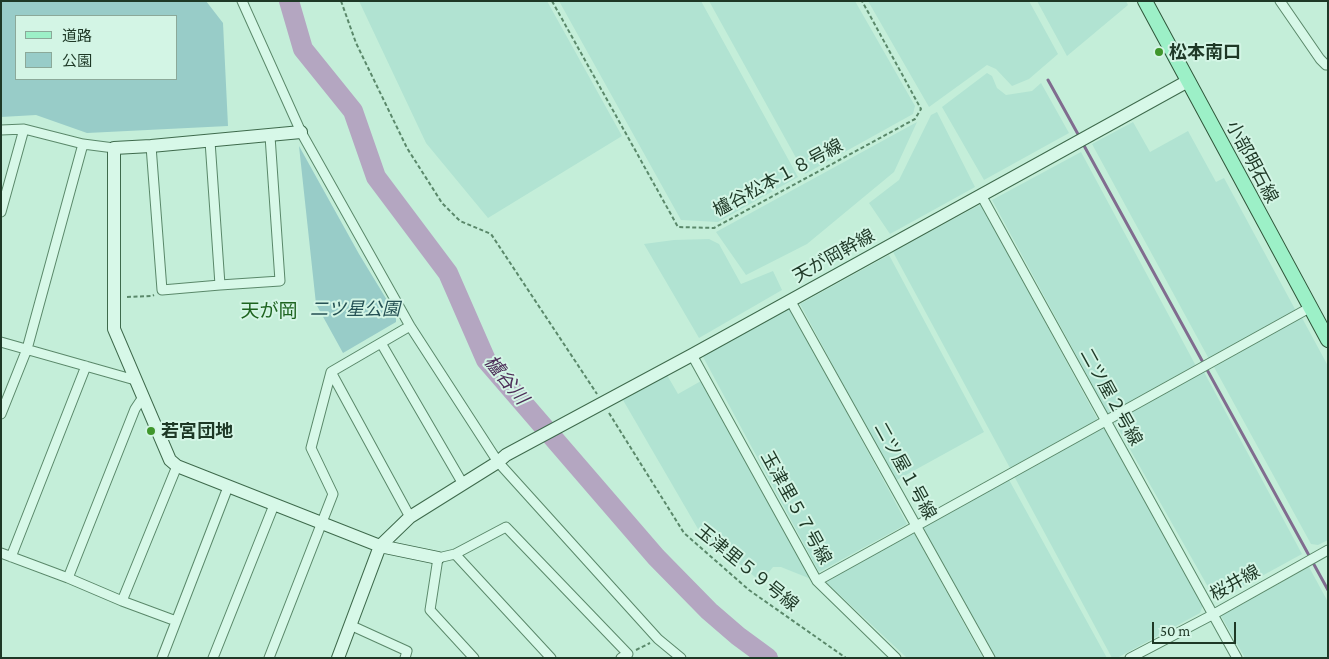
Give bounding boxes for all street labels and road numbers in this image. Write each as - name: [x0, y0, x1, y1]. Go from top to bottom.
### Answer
- street label: 小部明石線: [1221, 117, 1283, 207]
- street label: 櫨谷松本１８号線: [709, 135, 847, 221]
- street label: 天が岡幹線: [789, 225, 879, 287]
- street label: 二ツ屋２号線: [1075, 345, 1147, 449]
- street label: 二ツ屋１号線: [869, 419, 941, 523]
- street label: 玉津里５７号線: [756, 448, 836, 568]
- street label: 玉津里５９号線: [691, 520, 803, 616]
- street label: 桜井線: [1206, 560, 1264, 606]

